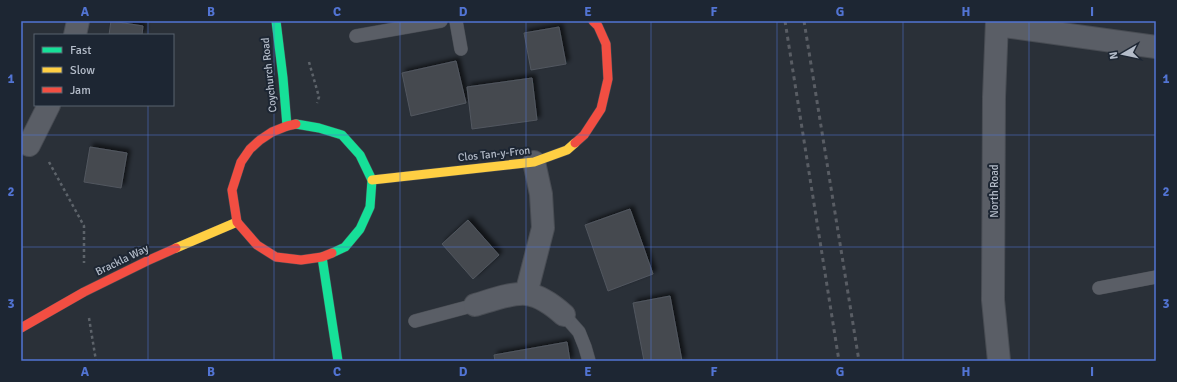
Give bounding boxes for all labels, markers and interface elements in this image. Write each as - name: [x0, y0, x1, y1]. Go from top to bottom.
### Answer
- text: A: [81, 4, 90, 20]
- text: B: [207, 4, 215, 20]
- text: C: [333, 4, 341, 20]
- text: D: [459, 4, 468, 20]
- text: E: [584, 4, 592, 20]
- text: F: [711, 4, 718, 20]
- text: G: [836, 4, 844, 20]
- text: H: [962, 4, 970, 20]
- text: I: [1090, 4, 1094, 20]
- legend: [34, 34, 174, 106]
- north arrow: [1103, 34, 1143, 74]
- street label: Coychurch Road: [259, 37, 279, 113]
- text: Fast: [70, 43, 91, 58]
- text: N: [1107, 51, 1121, 60]
- text: Slow: [70, 63, 95, 78]
- text: 1: [7, 71, 15, 87]
- text: 1: [1162, 71, 1170, 87]
- text: Jam: [70, 83, 91, 98]
- street label: Clos Tan-y-Fron: [457, 144, 531, 164]
- street label: North Road: [988, 164, 1001, 218]
- text: 2: [7, 184, 15, 200]
- text: 2: [1162, 184, 1170, 200]
- street label: Brackla Way: [93, 241, 151, 278]
- text: 3: [7, 296, 15, 312]
- text: 3: [1162, 296, 1170, 312]
- text: A: [81, 364, 90, 380]
- text: B: [207, 364, 215, 380]
- text: C: [333, 364, 341, 380]
- text: D: [459, 364, 468, 380]
- text: E: [584, 364, 592, 380]
- text: F: [711, 364, 718, 380]
- text: G: [836, 364, 844, 380]
- text: H: [962, 364, 970, 380]
- text: I: [1090, 364, 1094, 380]

